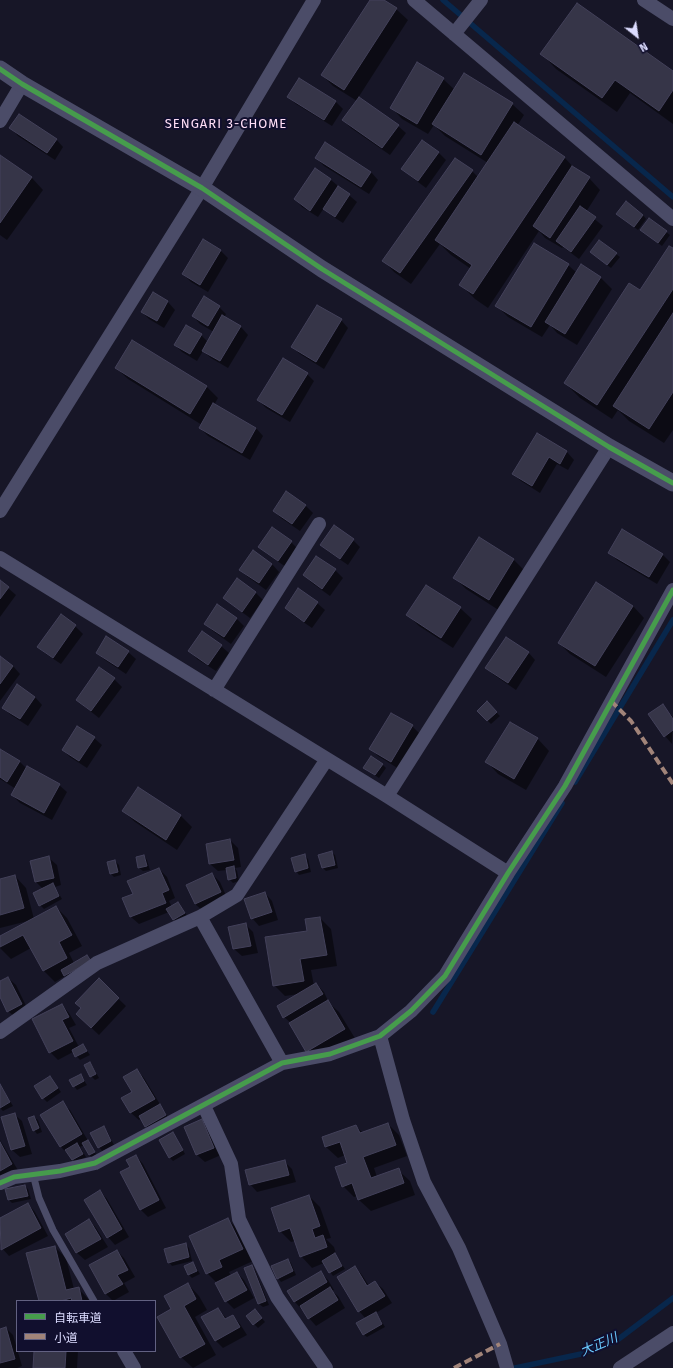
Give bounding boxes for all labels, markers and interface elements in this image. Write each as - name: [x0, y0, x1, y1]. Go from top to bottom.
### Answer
- north arrow: [617, 16, 657, 56]
- text: N: [637, 39, 650, 54]
- district label: SENGARI 3-CHOME: [165, 116, 287, 132]
- legend: [16, 1300, 156, 1352]
- text: 自転車道: [54, 1311, 102, 1325]
- water label: 大正川: [578, 1330, 620, 1360]
- text: 小道: [54, 1331, 78, 1345]

